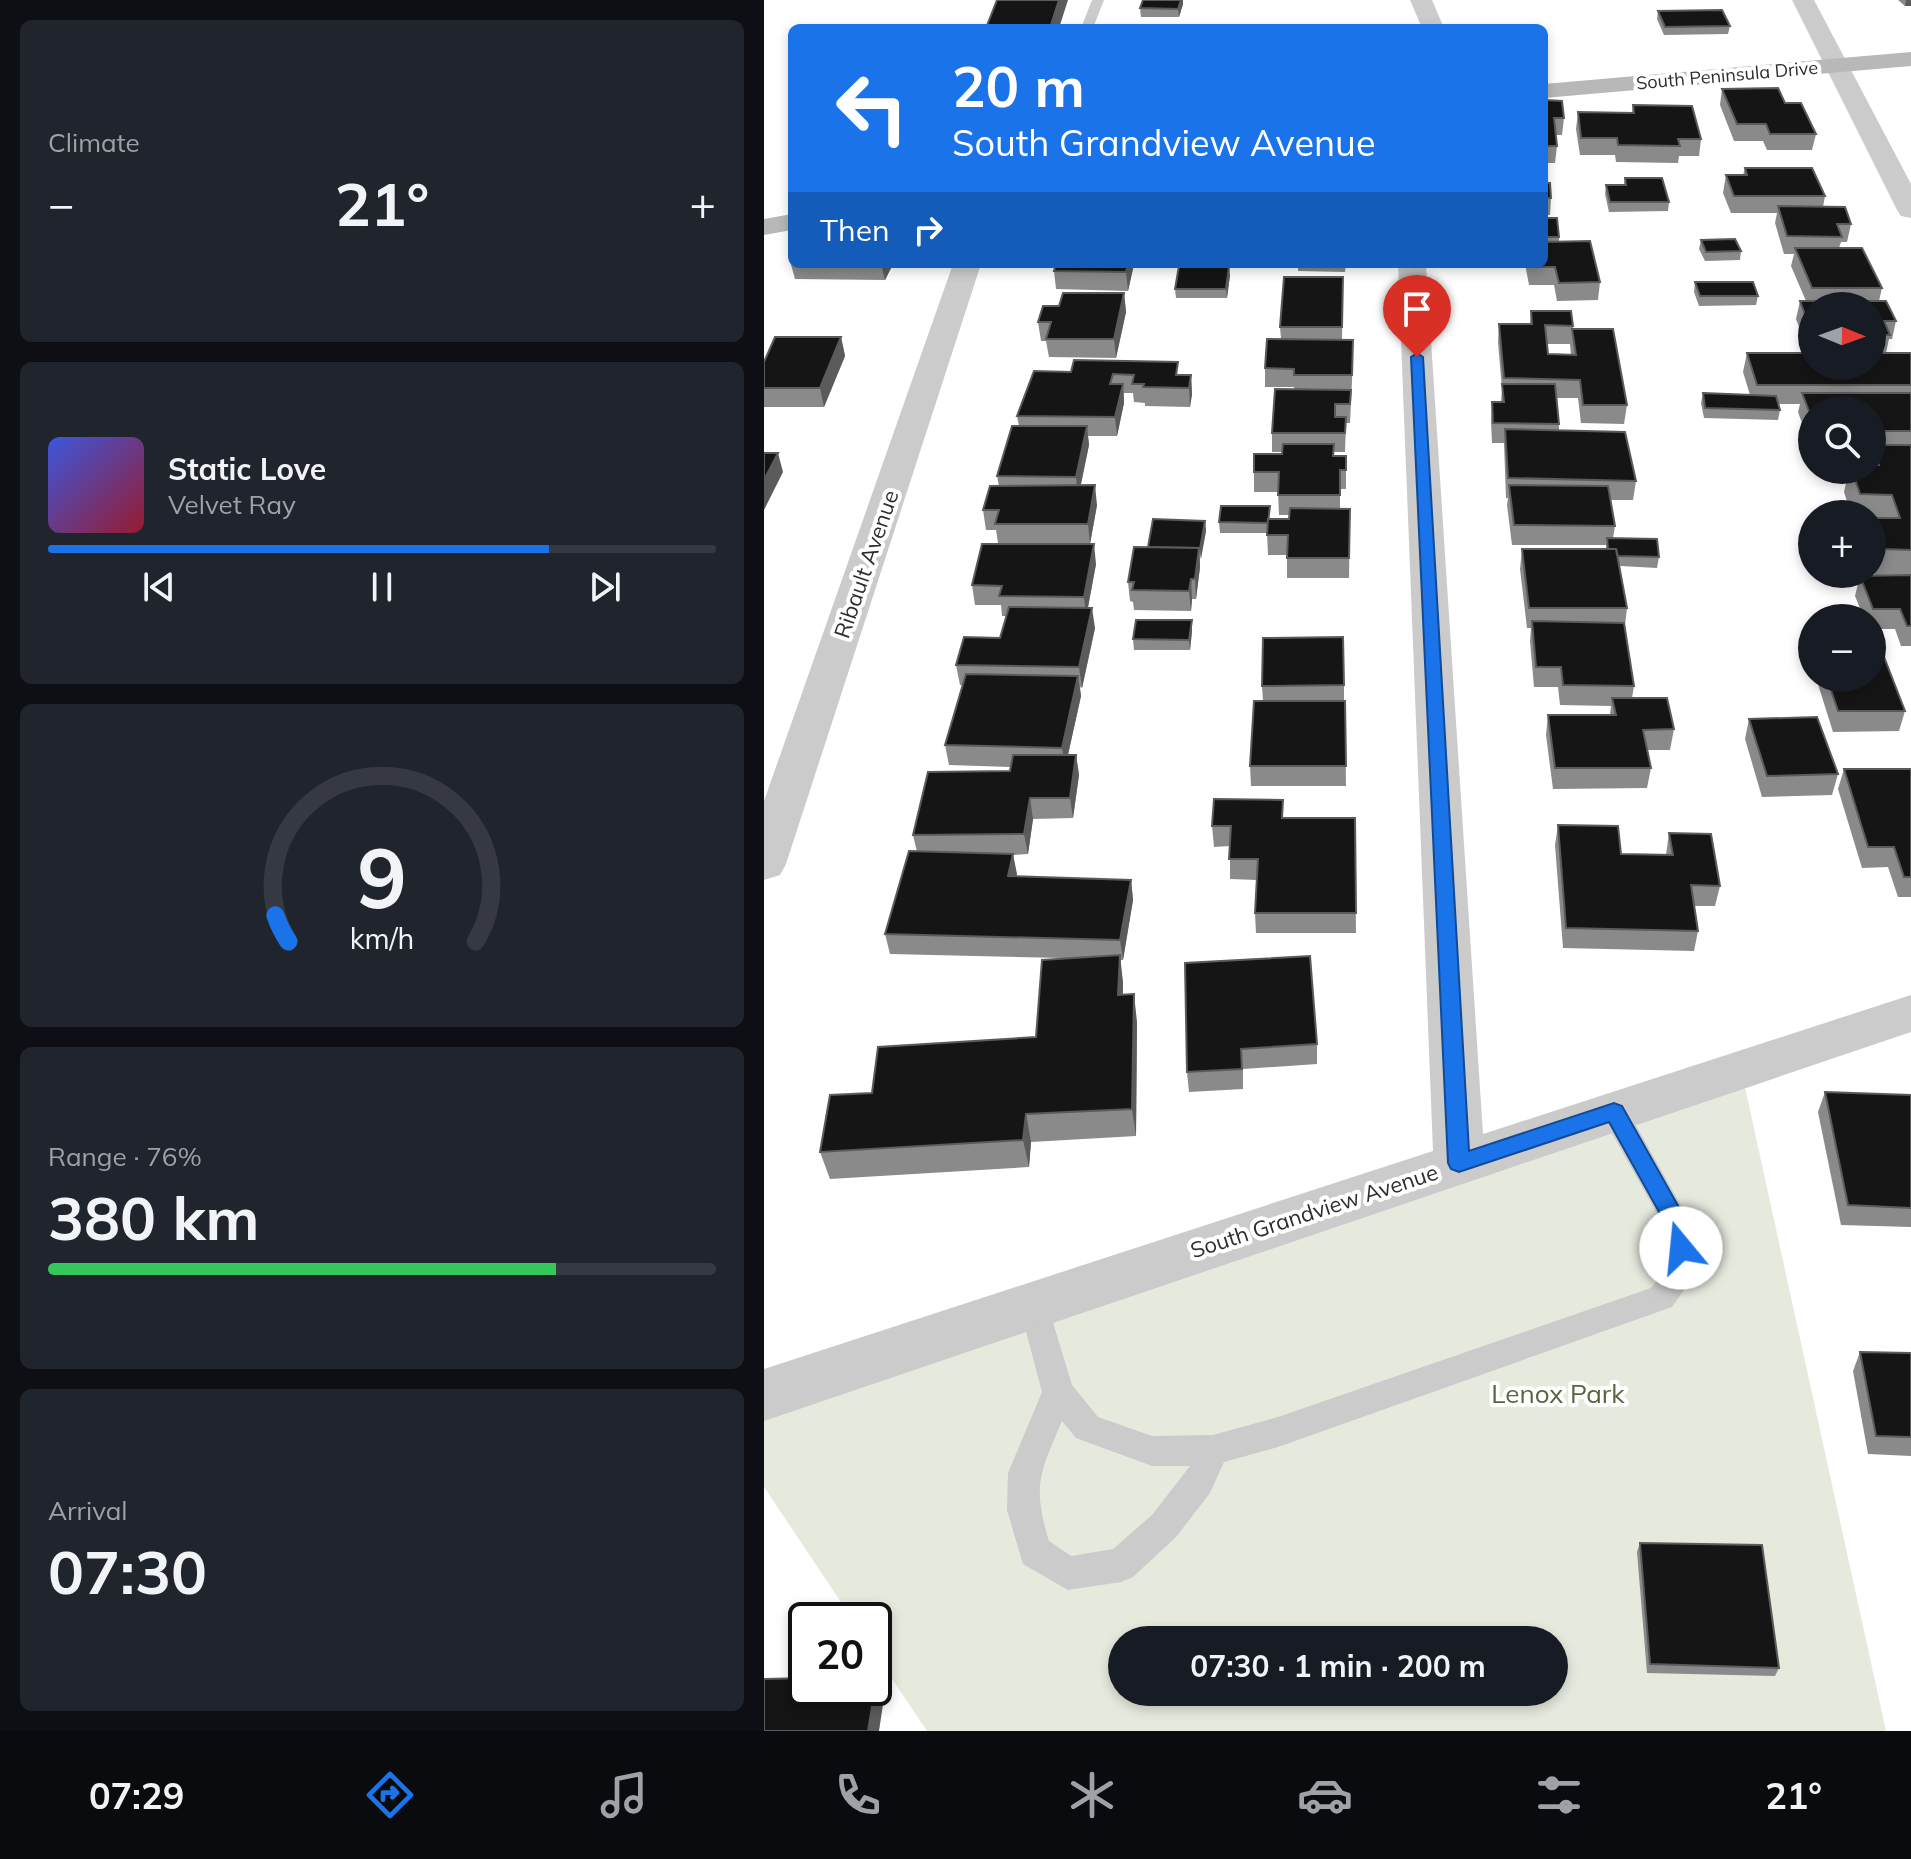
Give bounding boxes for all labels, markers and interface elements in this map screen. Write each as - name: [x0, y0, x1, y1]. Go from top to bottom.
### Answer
- text: 20 m: [952, 51, 1085, 121]
- icon: left: [820, 56, 924, 160]
- street label: South Peninsula Drive: [1635, 56, 1819, 94]
- text: South Grandview Avenue: [952, 120, 1375, 165]
- text: Climate: [48, 126, 140, 159]
- text: 21°: [335, 166, 429, 241]
- text: −: [48, 176, 74, 231]
- text: +: [690, 176, 716, 231]
- icon: right: [906, 208, 950, 252]
- text: Then: [820, 211, 890, 249]
- pin: [1383, 275, 1451, 357]
- icon: arrive: [1395, 287, 1439, 331]
- north arrow: [1798, 292, 1886, 380]
- map controls: [1798, 292, 1886, 692]
- button: search: [1798, 396, 1886, 484]
- text: Static Love: [168, 450, 326, 488]
- street label: Ribault Avenue: [828, 486, 904, 642]
- text: Velvet Ray: [168, 488, 296, 521]
- button: +: [1798, 500, 1886, 588]
- icon: previous: [137, 565, 181, 609]
- icon: pause: [360, 565, 404, 609]
- icon: next: [583, 565, 627, 609]
- button: −: [1798, 604, 1886, 692]
- text: 9: [357, 823, 407, 928]
- text: km/h: [350, 920, 414, 956]
- text: Range · 76%: [48, 1140, 202, 1173]
- street label: South Grandview Avenue: [1187, 1158, 1441, 1264]
- text: 380 km: [48, 1180, 260, 1255]
- position arrow: [1639, 1206, 1723, 1290]
- park label: Lenox Park: [1491, 1377, 1625, 1410]
- text: Arrival: [48, 1494, 128, 1527]
- text: 07:30: [48, 1534, 207, 1609]
- speed limit sign: 20: [788, 1602, 892, 1706]
- text: 07:30 · 1 min · 200 m: [1190, 1647, 1486, 1685]
- icon: directions: [362, 1767, 418, 1823]
- icon: music: [596, 1767, 652, 1823]
- icon: phone: [830, 1767, 886, 1823]
- icon: climate: [1064, 1767, 1120, 1823]
- icon: car: [1297, 1767, 1353, 1823]
- icon: filters: [1531, 1767, 1587, 1823]
- text: 07:29: [89, 1773, 184, 1818]
- text: 21°: [1765, 1773, 1822, 1818]

